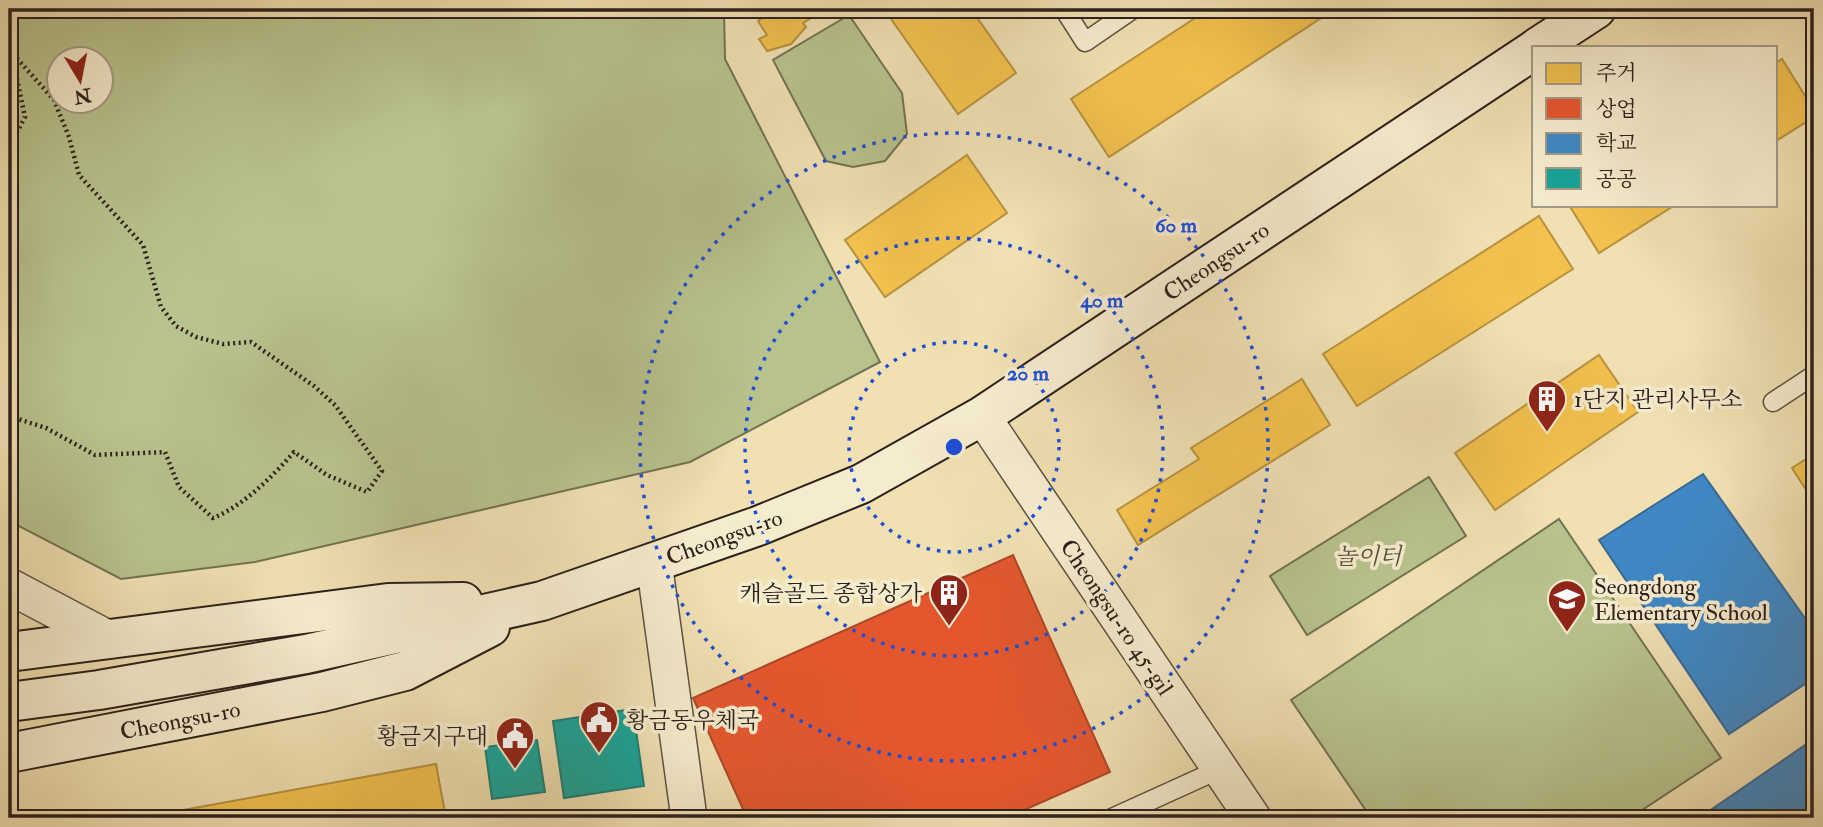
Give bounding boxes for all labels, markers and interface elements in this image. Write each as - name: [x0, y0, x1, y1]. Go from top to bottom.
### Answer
- north arrow: [46, 46, 116, 116]
- legend: [1532, 46, 1778, 206]
- text: 주거: [1596, 60, 1637, 87]
- text: N: [71, 82, 94, 109]
- text: 상업: [1596, 96, 1637, 123]
- text: 학교: [1596, 130, 1637, 157]
- text: 공공: [1596, 166, 1637, 193]
- text: 60 m: [1155, 212, 1198, 239]
- street label: Cheongsu-ro: [1158, 215, 1275, 308]
- text: 40 m: [1080, 287, 1124, 314]
- text: 20 m: [1007, 360, 1050, 387]
- building icon: 1단지 관리사무소: [1526, 378, 1568, 433]
- place label: 1단지 관리사무소: [1574, 385, 1743, 414]
- centre of rings: [942, 435, 966, 459]
- street label: Cheongsu-ro: [662, 503, 786, 572]
- street label: Cheongsu-ro 45-gil: [1054, 534, 1180, 701]
- park label: 놀이터: [1335, 542, 1403, 571]
- building icon: 캐슬골드 종합상가: [928, 572, 970, 627]
- place label: Seongdong Elementary School: [1594, 572, 1768, 627]
- school or university icon: Seongdong Elementary School: [1546, 578, 1588, 633]
- place label: 캐슬골드 종합상가: [739, 579, 923, 608]
- street label: Cheongsu-ro: [118, 695, 243, 746]
- public building icon: 황금동우체국: [578, 699, 620, 754]
- place label: 황금동우체국: [626, 706, 759, 735]
- public building icon: 황금지구대: [494, 715, 536, 770]
- place label: 황금지구대: [377, 722, 488, 751]

